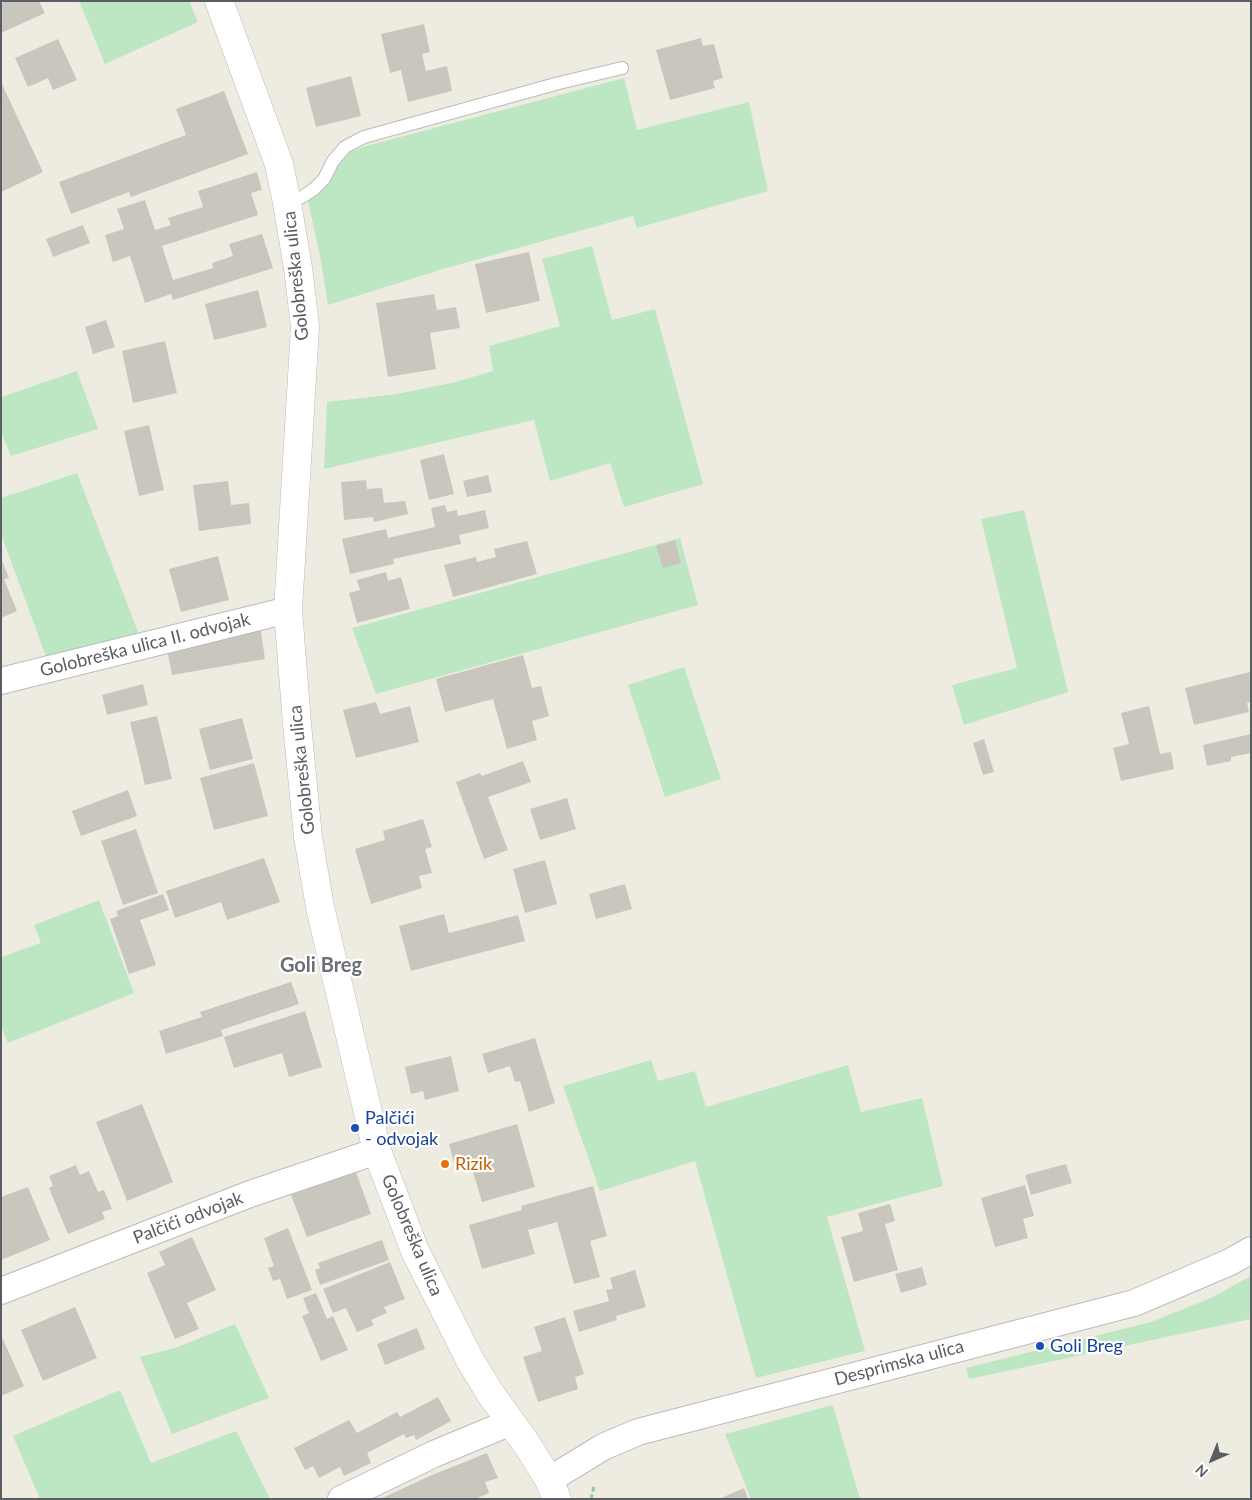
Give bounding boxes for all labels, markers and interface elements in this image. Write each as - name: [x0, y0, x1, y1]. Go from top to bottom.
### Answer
- street label: Golobreška ulica: [278, 210, 314, 342]
- street label: Golobreška ulica II. odvojak: [38, 608, 252, 682]
- street label: Golobreška ulica: [284, 704, 320, 836]
- district label: Goli Breg: [280, 954, 362, 978]
- place label: Palčići - odvojak: [365, 1107, 438, 1150]
- marker: Palčići - odvojak: [349, 1122, 361, 1134]
- place label: Rizik: [455, 1153, 492, 1175]
- marker: Rizik: [439, 1158, 451, 1170]
- street label: Golobreška ulica: [377, 1171, 447, 1299]
- street label: Palčići odvojak: [130, 1187, 246, 1249]
- street label: Desprimska ulica: [832, 1335, 966, 1391]
- place label: Goli Breg: [1050, 1335, 1123, 1357]
- marker: Goli Breg: [1034, 1340, 1046, 1352]
- north arrow: [1187, 1435, 1237, 1485]
- text: N: [1191, 1461, 1211, 1481]

